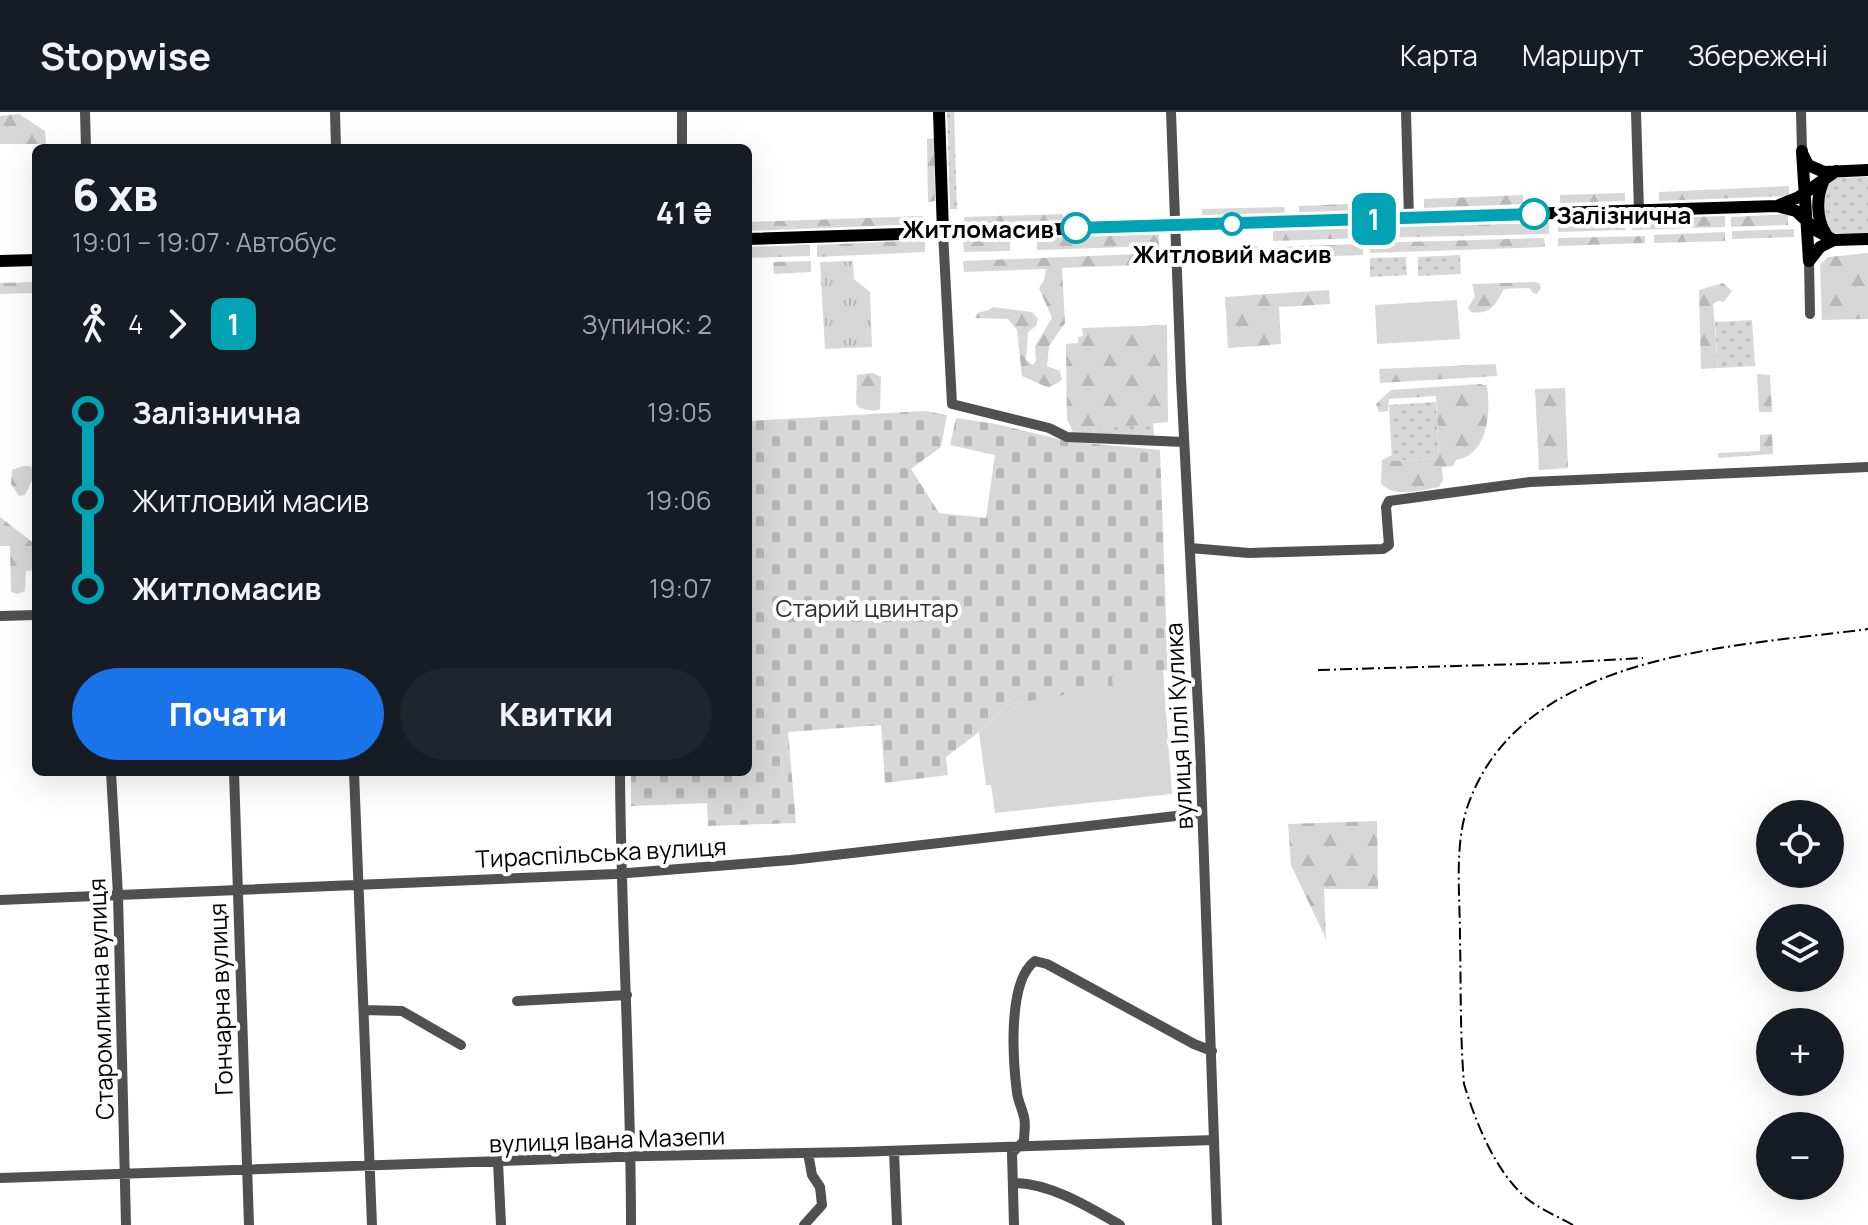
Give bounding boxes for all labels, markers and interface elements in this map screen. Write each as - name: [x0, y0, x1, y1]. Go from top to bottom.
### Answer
- text: Stopwise: [40, 29, 211, 81]
- text: Карта: [1400, 36, 1478, 74]
- text: Маршрут: [1522, 36, 1644, 74]
- text: Збережені: [1688, 36, 1828, 74]
- text: 6 хв: [72, 164, 158, 224]
- text: 41 ₴: [656, 192, 712, 233]
- line badge: 1: [1348, 193, 1400, 245]
- place label: Залізнична: [1556, 198, 1691, 231]
- marker: Залізнична: [1519, 199, 1549, 229]
- text: 1: [1368, 200, 1380, 238]
- place label: Житломасив: [903, 212, 1054, 245]
- marker: Житломасив: [1061, 213, 1091, 243]
- marker: Житловий масив: [1221, 213, 1243, 235]
- text: 19:01 – 19:07 · Автобус: [72, 224, 337, 260]
- place label: Житловий масив: [1133, 237, 1331, 270]
- icon: walk: [72, 302, 116, 346]
- icon: forward: [155, 302, 199, 346]
- text: 1: [227, 305, 240, 343]
- text: 4: [128, 306, 143, 342]
- text: Зупинок: 2: [582, 306, 712, 342]
- text: Залізнична: [132, 392, 301, 433]
- text: 19:05: [647, 394, 712, 430]
- text: Житловий масив: [132, 480, 369, 521]
- text: 19:06: [646, 482, 712, 518]
- text: Житломасив: [132, 568, 321, 609]
- text: 19:07: [649, 570, 712, 606]
- park label: Старий цвинтар: [775, 591, 959, 624]
- street label: вулиця Іллі Кулика: [1156, 622, 1200, 830]
- button: Почати: [72, 668, 384, 760]
- button: Квитки: [400, 668, 712, 760]
- map controls: [1756, 800, 1844, 1200]
- button: locate: [1756, 800, 1844, 888]
- street label: Тираспільська вулиця: [475, 829, 727, 875]
- street label: Старомлинна вулиця: [79, 878, 121, 1120]
- street label: Гончарна вулиця: [200, 902, 240, 1096]
- button: layers: [1756, 904, 1844, 992]
- button: +: [1756, 1008, 1844, 1096]
- button: −: [1756, 1112, 1844, 1200]
- street label: вулиця Івана Мазепи: [488, 1118, 726, 1160]

